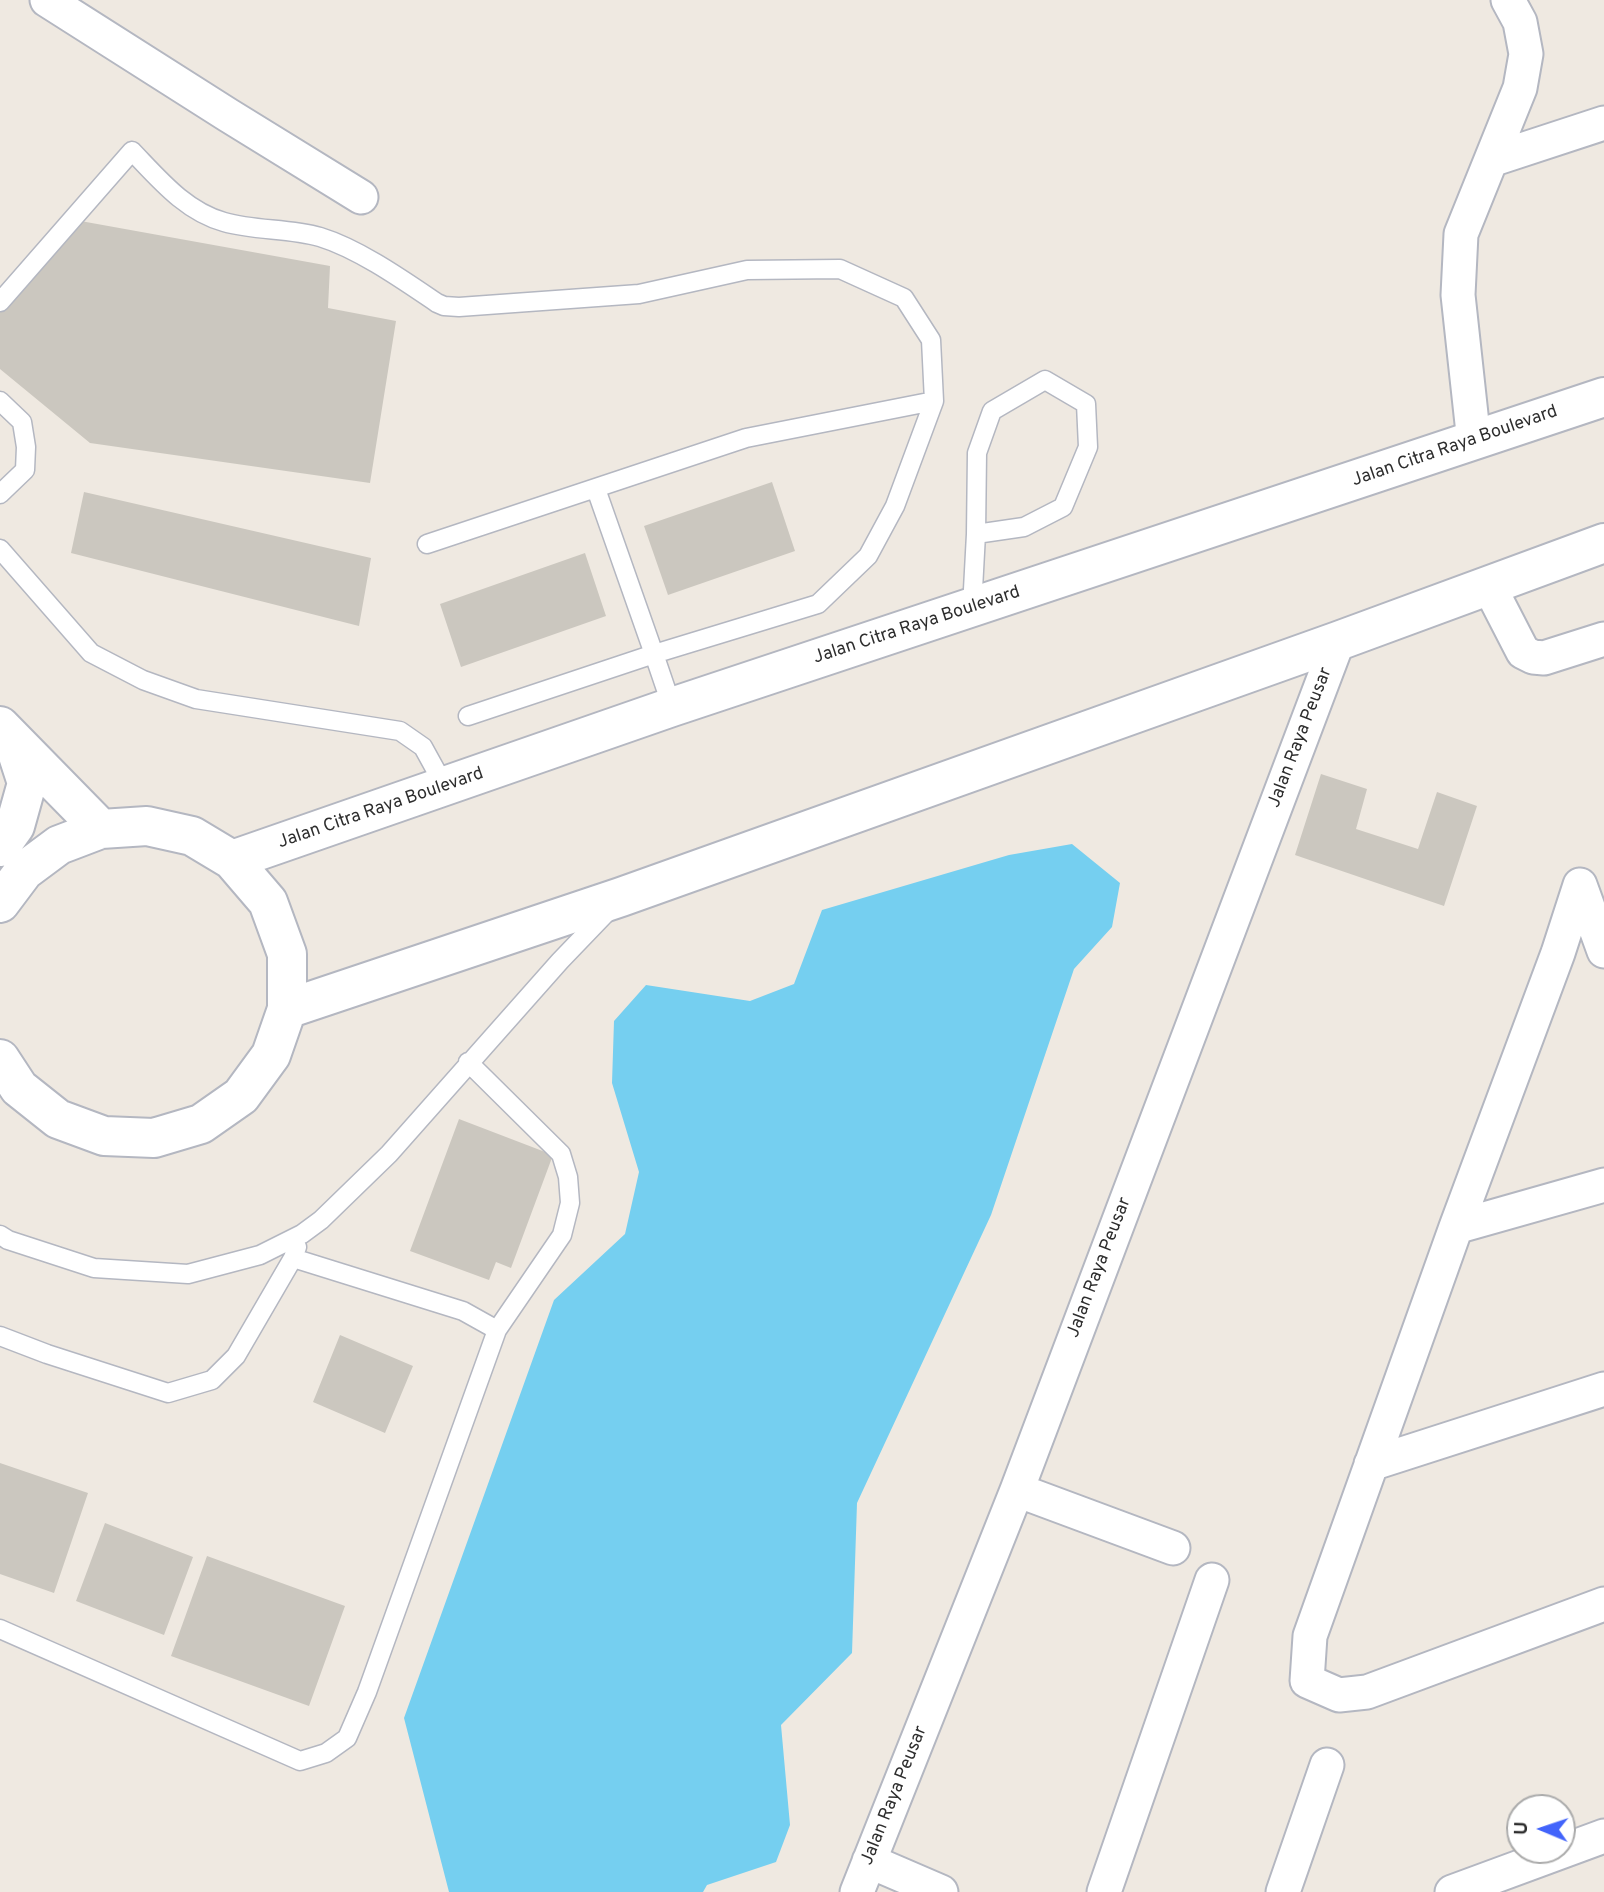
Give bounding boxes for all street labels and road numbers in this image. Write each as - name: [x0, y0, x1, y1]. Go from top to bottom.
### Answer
- street label: Jalan Citra Raya Boulevard: [1349, 402, 1561, 492]
- street label: Jalan Citra Raya Boulevard: [811, 582, 1023, 670]
- street label: Jalan Raya Peusar: [1264, 665, 1338, 811]
- street label: Jalan Citra Raya Boulevard: [275, 764, 487, 854]
- street label: Jalan Raya Peusar: [1063, 1195, 1137, 1341]
- street label: Jalan Raya Peusar: [857, 1723, 933, 1869]

